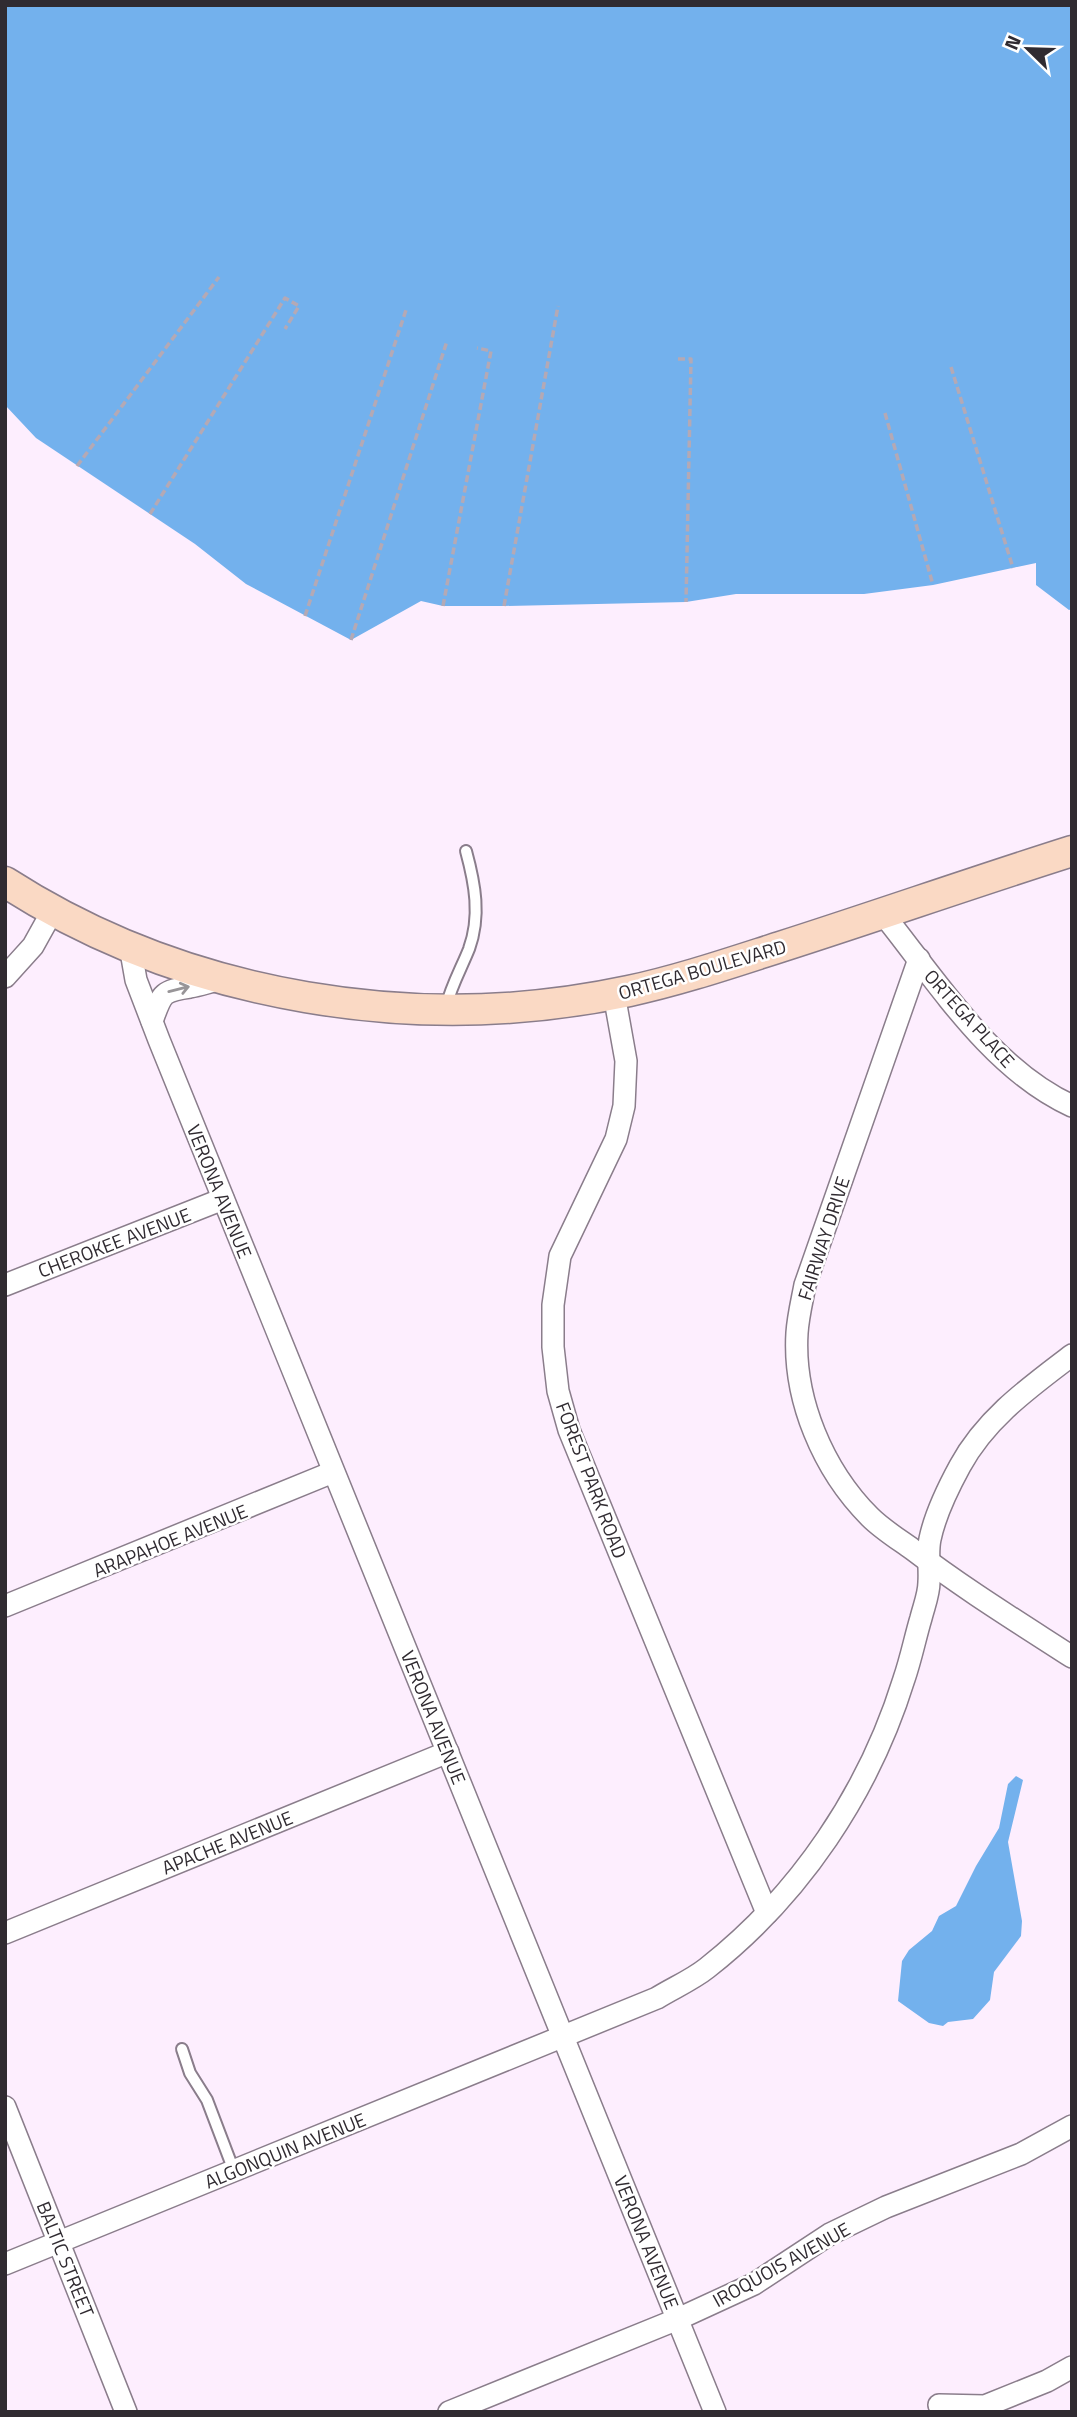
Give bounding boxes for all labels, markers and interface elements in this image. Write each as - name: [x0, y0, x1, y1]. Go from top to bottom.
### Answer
- north arrow: [993, 14, 1063, 84]
- text: N: [996, 30, 1028, 54]
- street label: ORTEGA BOULEVARD: [615, 931, 789, 1007]
- street label: ORTEGA PLACE: [918, 962, 1022, 1074]
- one-way arrow: [167, 982, 190, 995]
- street label: VERONA AVENUE: [180, 1120, 260, 1262]
- street label: FAIRWAY DRIVE: [789, 1172, 857, 1304]
- street label: CHEROKEE AVENUE: [33, 1199, 195, 1285]
- street label: FOREST PARK ROAD: [549, 1398, 635, 1562]
- street label: ARAPAHOE AVENUE: [88, 1496, 252, 1584]
- street label: VERONA AVENUE: [394, 1646, 474, 1788]
- street label: APACHE AVENUE: [157, 1803, 297, 1881]
- street label: ALGONQUIN AVENUE: [200, 2104, 370, 2196]
- street label: VERONA AVENUE: [607, 2171, 687, 2313]
- street label: BALTIC STREET: [30, 2197, 102, 2321]
- street label: IROQUOIS AVENUE: [707, 2214, 855, 2314]

